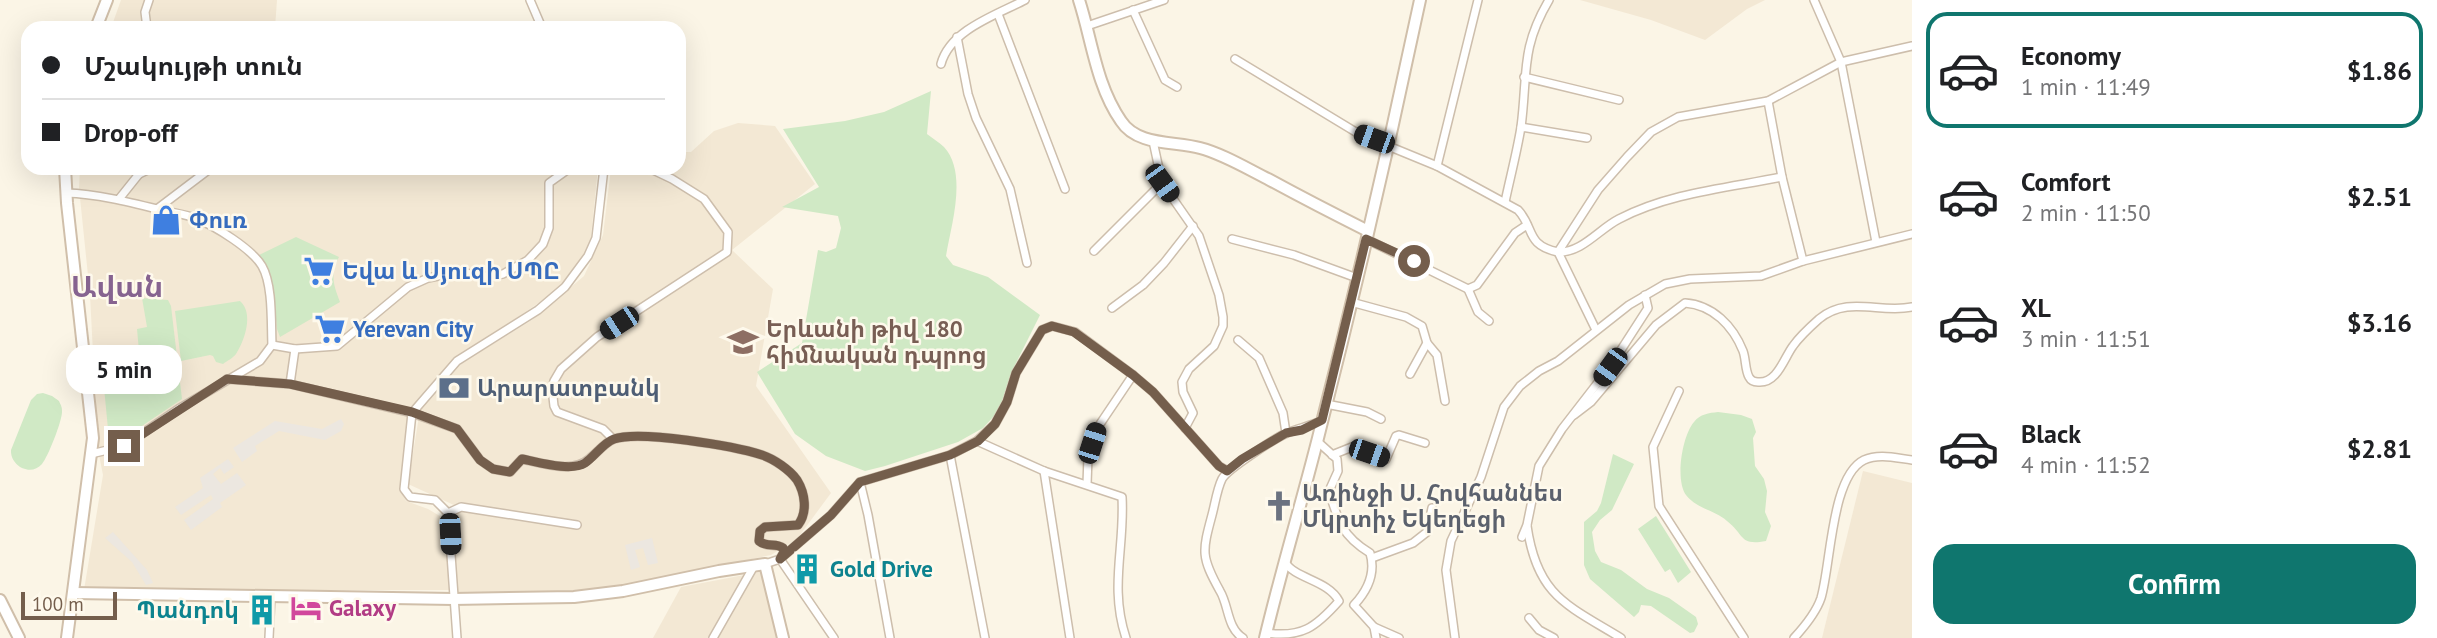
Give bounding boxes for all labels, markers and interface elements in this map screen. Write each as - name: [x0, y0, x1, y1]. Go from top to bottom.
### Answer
- icon: car: [1937, 39, 2000, 102]
- text: Economy: [2021, 39, 2121, 72]
- text: Մշակույթի տուն: [84, 49, 303, 82]
- text: $1.86: [2347, 54, 2412, 87]
- text: 1 min · 11:49: [2021, 72, 2151, 101]
- text: Drop-off: [84, 116, 178, 149]
- car: [1351, 122, 1398, 156]
- car: [1142, 160, 1183, 206]
- icon: car: [1937, 165, 2000, 228]
- text: Comfort: [2021, 165, 2111, 198]
- text: $2.51: [2347, 180, 2412, 213]
- text: 2 min · 11:50: [2021, 198, 2151, 227]
- shop icon: Փուռ: [149, 203, 183, 237]
- place label: Փուռ: [189, 205, 248, 234]
- route start: [1398, 245, 1430, 277]
- supermarket icon: Եվա և Սյուզի ՍՊԸ: [302, 254, 336, 288]
- place label: Եվա և Սյուզի ՍՊԸ: [342, 256, 560, 285]
- district label: Ավան: [71, 266, 163, 305]
- icon: car: [1937, 291, 2000, 354]
- text: XL: [2021, 291, 2051, 324]
- car: [596, 303, 643, 343]
- text: $3.16: [2347, 306, 2412, 339]
- supermarket icon: Yerevan City: [313, 312, 347, 346]
- place label: Yerevan City: [352, 314, 474, 343]
- place label: Երևանի թիվ 180 հիմնական դպրոց: [766, 314, 987, 369]
- text: 3 min · 11:51: [2021, 324, 2151, 353]
- school or university icon: Երևանի թիվ 180 հիմնական դպրոց: [726, 325, 760, 359]
- callout: 5 min: [66, 344, 182, 394]
- car: [1590, 344, 1631, 390]
- text: 5 min: [96, 355, 152, 384]
- bank icon: Արարատբանկ: [437, 371, 471, 405]
- place label: Արարատբանկ: [477, 373, 660, 402]
- icon: car: [1937, 417, 2000, 480]
- text: Black: [2021, 417, 2081, 450]
- car: [1076, 420, 1109, 466]
- route end: [108, 430, 140, 462]
- text: $2.81: [2347, 432, 2412, 465]
- car: [1346, 436, 1393, 470]
- text: 4 min · 11:52: [2021, 450, 2151, 479]
- place label: Առինջի Ս. Հովհաննես Մկրտիչ Եկեղեցի: [1302, 478, 1563, 533]
- church icon: Առինջի Ս. Հովհաննես Մկրտիչ Եկեղեցի: [1262, 489, 1296, 523]
- car: [439, 512, 462, 556]
- button: Confirm: [1933, 544, 2416, 624]
- building icon: Gold Drive: [790, 552, 824, 586]
- place label: Gold Drive: [830, 554, 933, 583]
- scale bar: [21, 589, 117, 621]
- hotel icon: Galaxy: [289, 591, 323, 625]
- text: 100 m: [32, 592, 84, 616]
- building icon: Պանդոկ: [245, 593, 279, 627]
- place label: Galaxy: [329, 593, 397, 622]
- place label: Պանդոկ: [136, 595, 239, 624]

